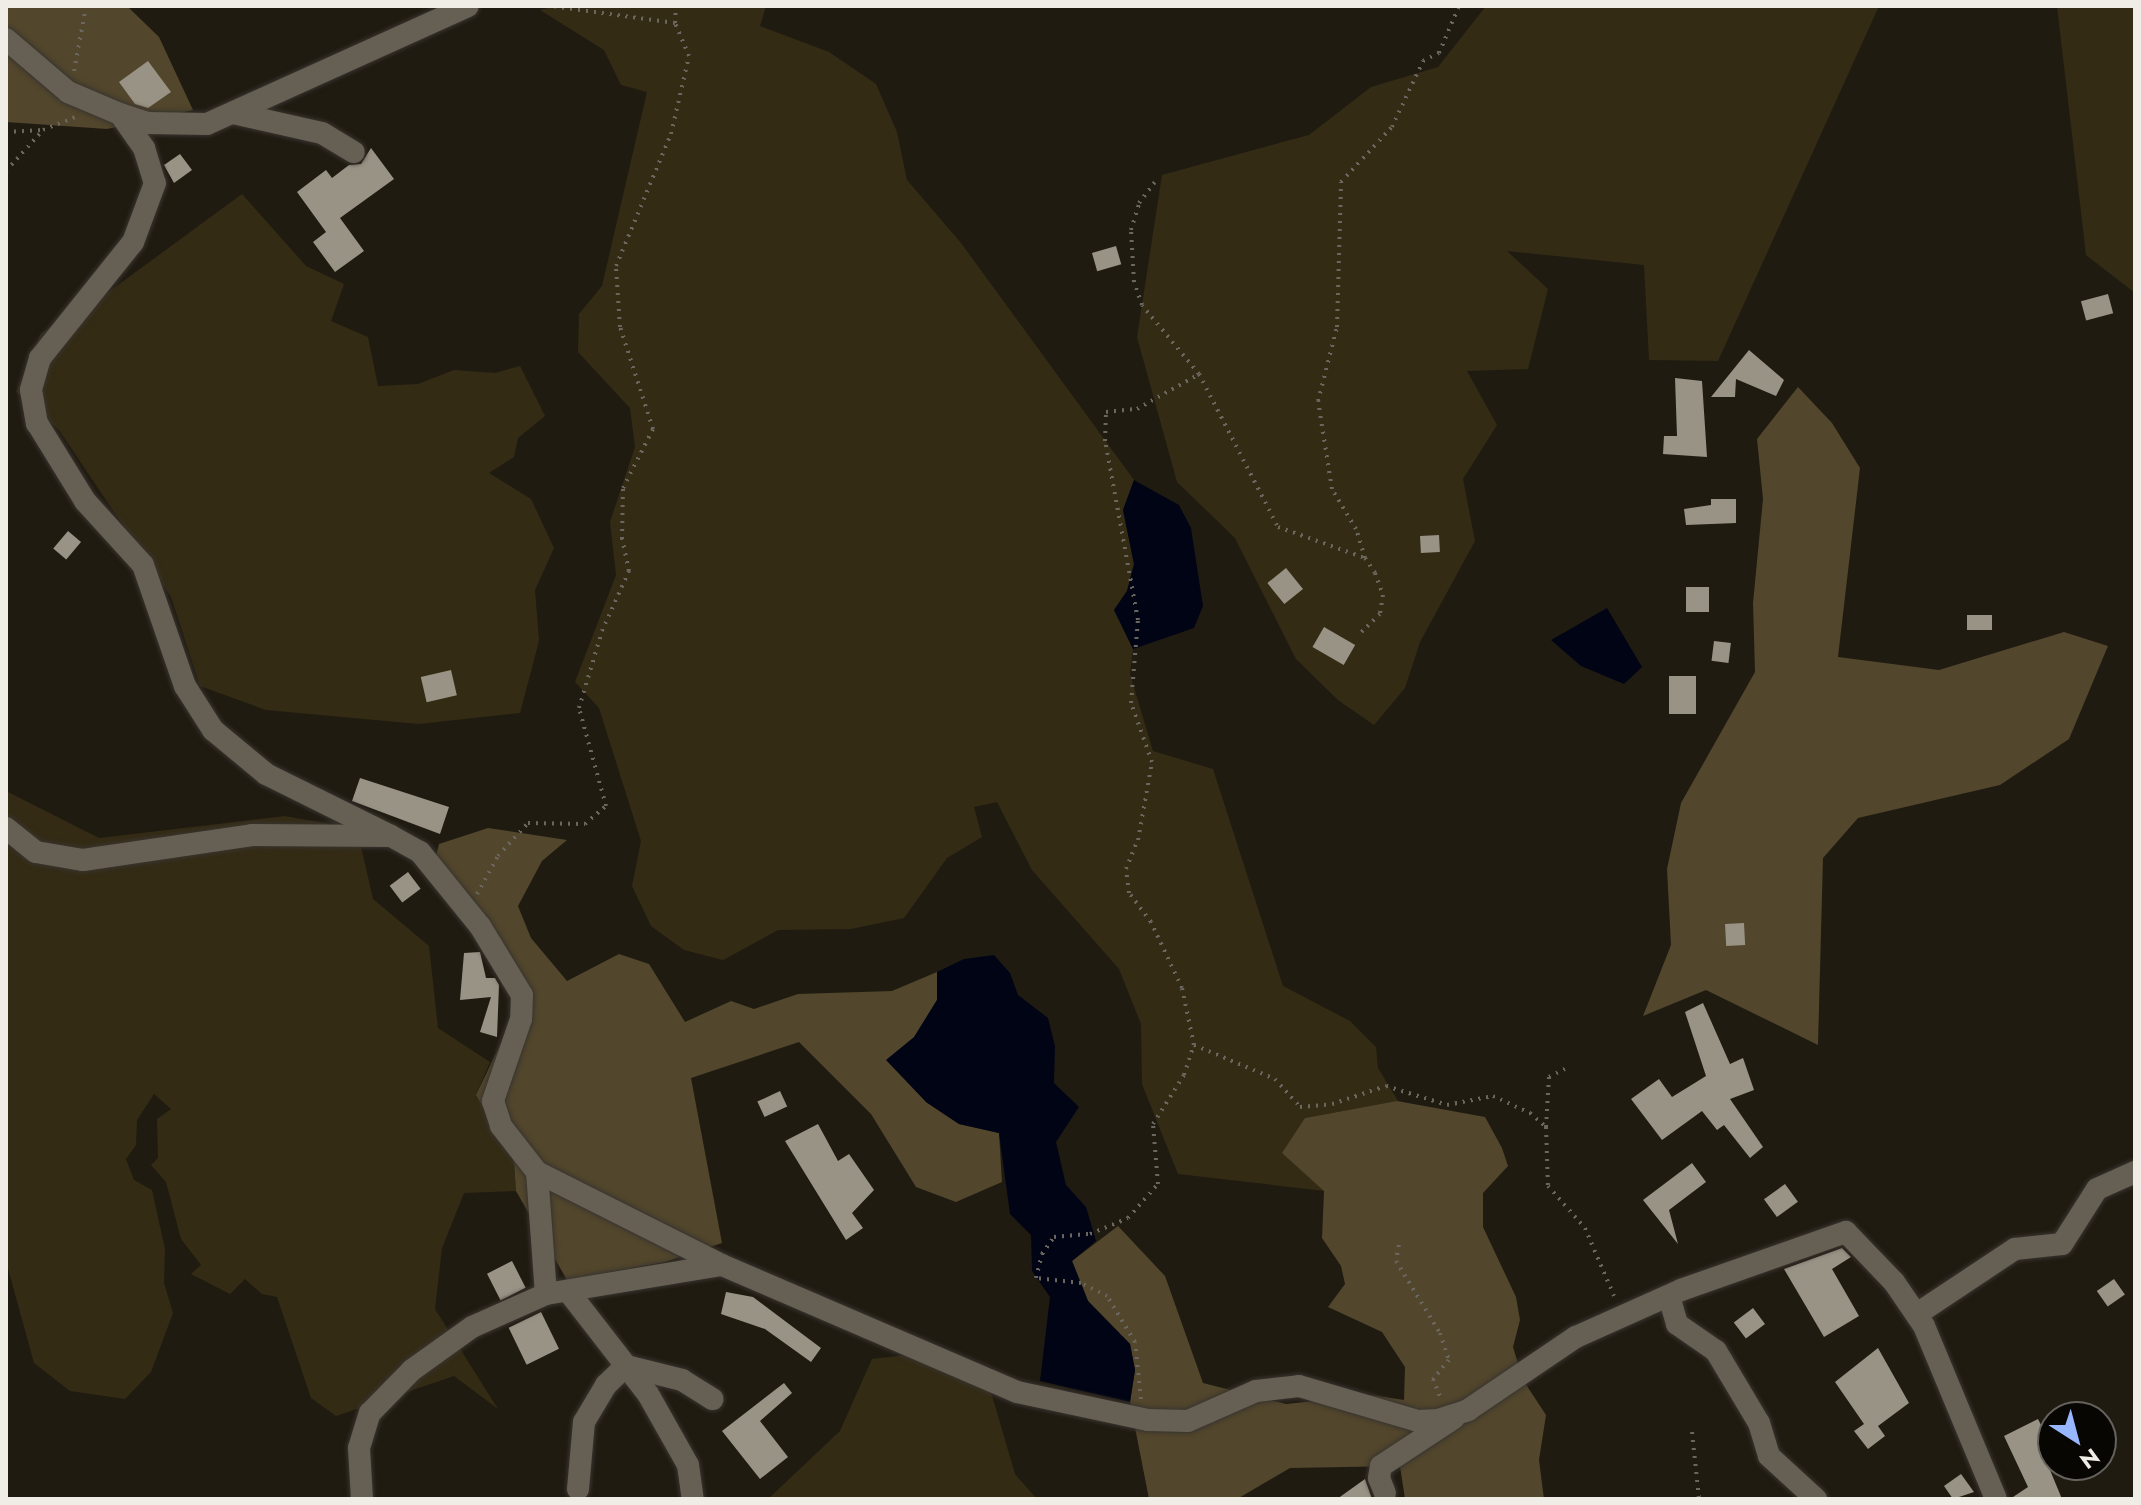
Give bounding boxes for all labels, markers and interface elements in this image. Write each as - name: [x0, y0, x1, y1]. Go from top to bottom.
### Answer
- north arrow: [2037, 1401, 2117, 1481]
- text: N: [2073, 1441, 2106, 1477]

